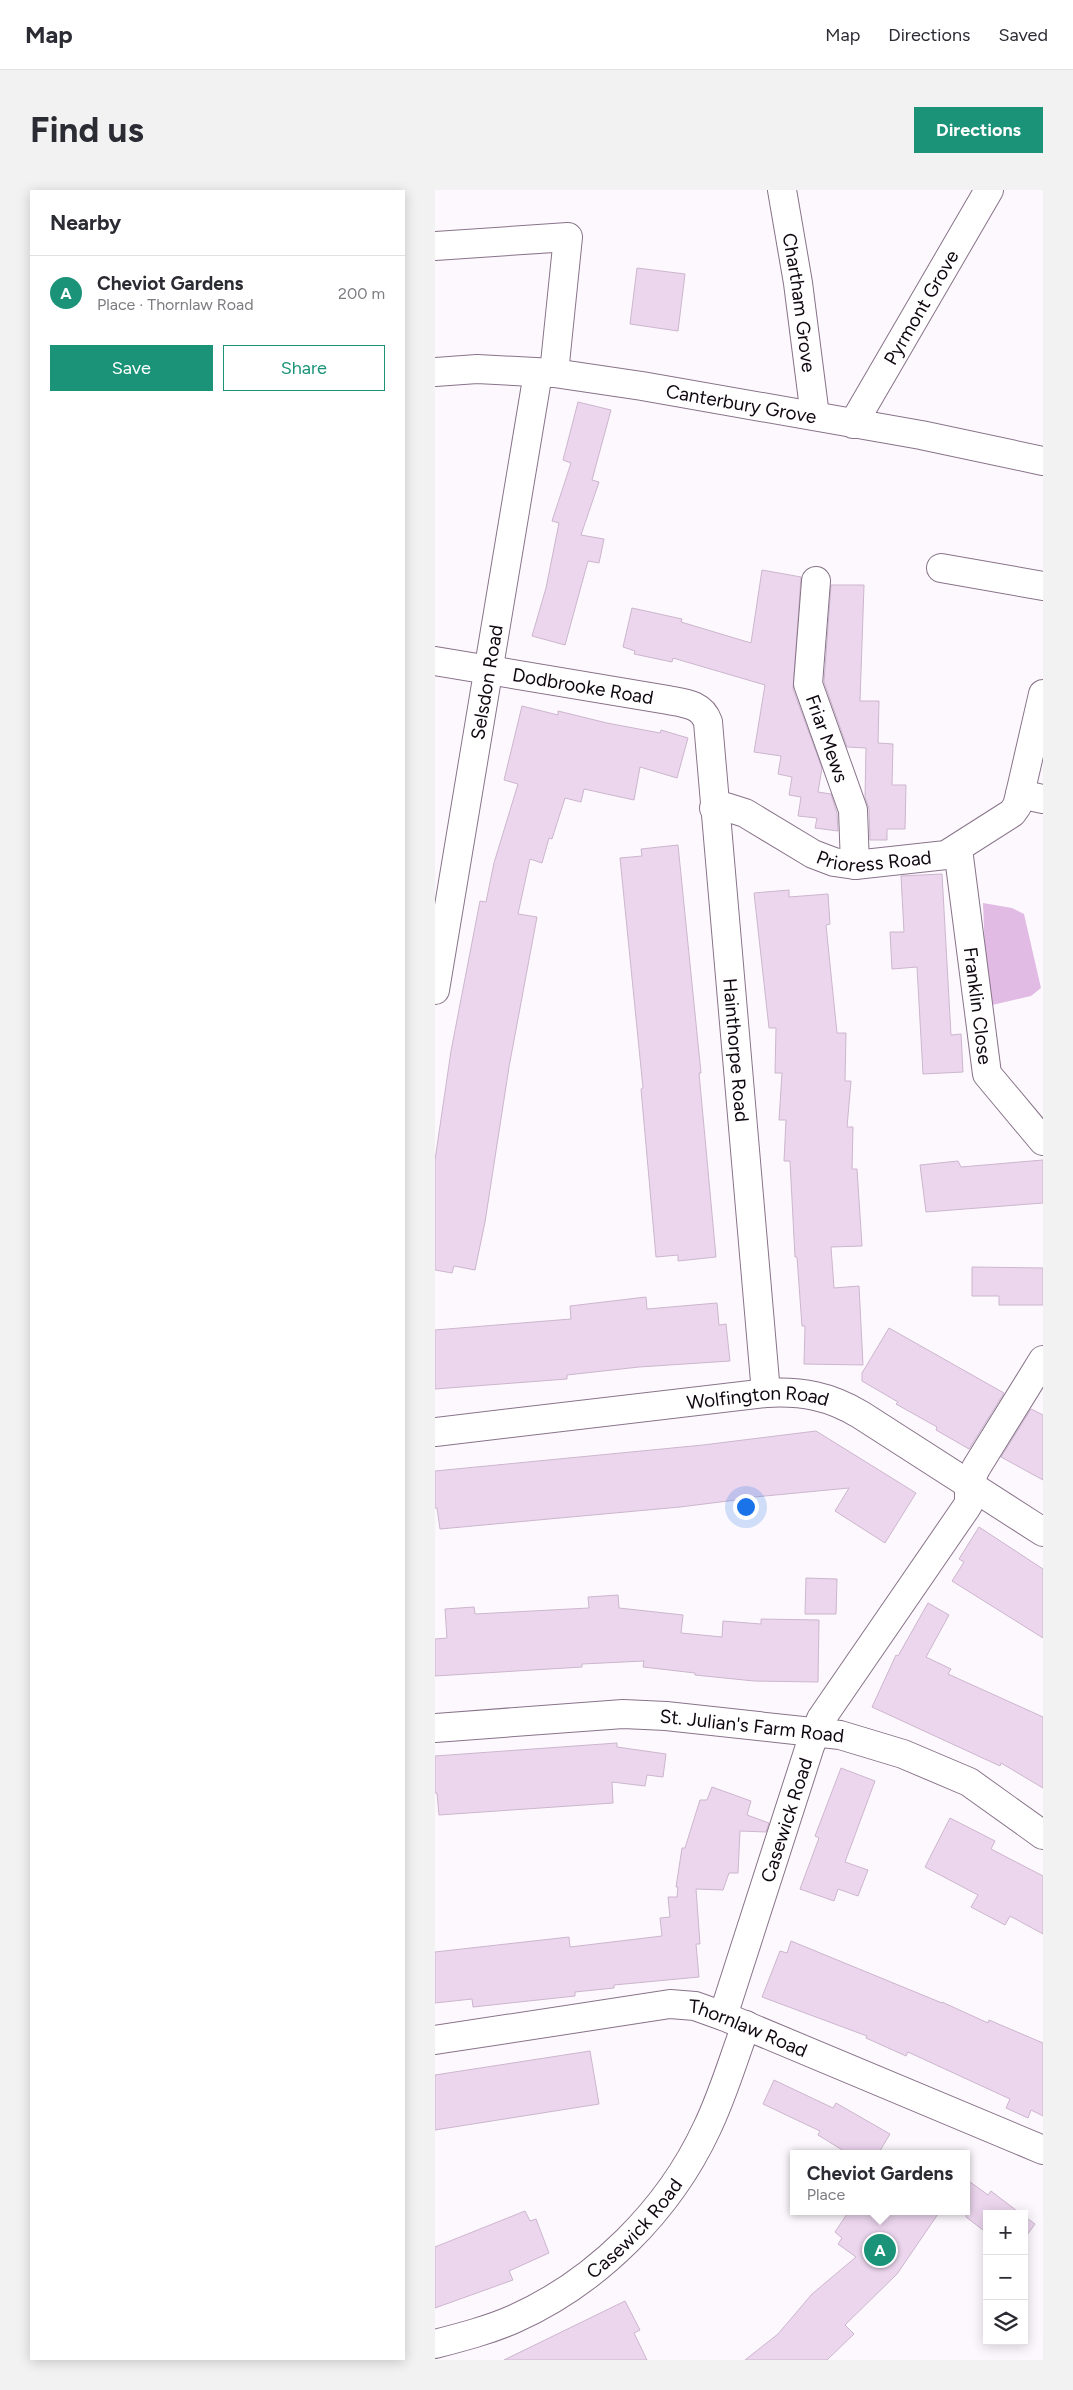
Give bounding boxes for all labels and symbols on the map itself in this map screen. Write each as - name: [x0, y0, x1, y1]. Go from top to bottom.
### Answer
- street label: Chartham Grove: [778, 231, 820, 374]
- street label: Pyrmont Grove: [879, 246, 964, 369]
- street label: Canterbury Grove: [664, 379, 818, 428]
- street label: Selsdon Road: [466, 623, 508, 742]
- street label: Dodbrooke Road: [511, 663, 655, 709]
- street label: Friar Mews: [801, 691, 853, 786]
- street label: Prioress Road: [813, 845, 933, 877]
- street label: Franklin Close: [959, 946, 997, 1066]
- street label: Hainthorpe Road: [718, 977, 754, 1123]
- street label: Wolfington Road: [685, 1382, 832, 1414]
- your location: [733, 1494, 759, 1520]
- street label: St. Julian's Farm Road: [659, 1705, 845, 1747]
- street label: Casewick Road: [756, 1755, 817, 1885]
- street label: Thornlaw Road: [688, 1995, 811, 2062]
- street label: Casewick Road: [582, 2174, 687, 2284]
- pin: A: [864, 2231, 896, 2269]

